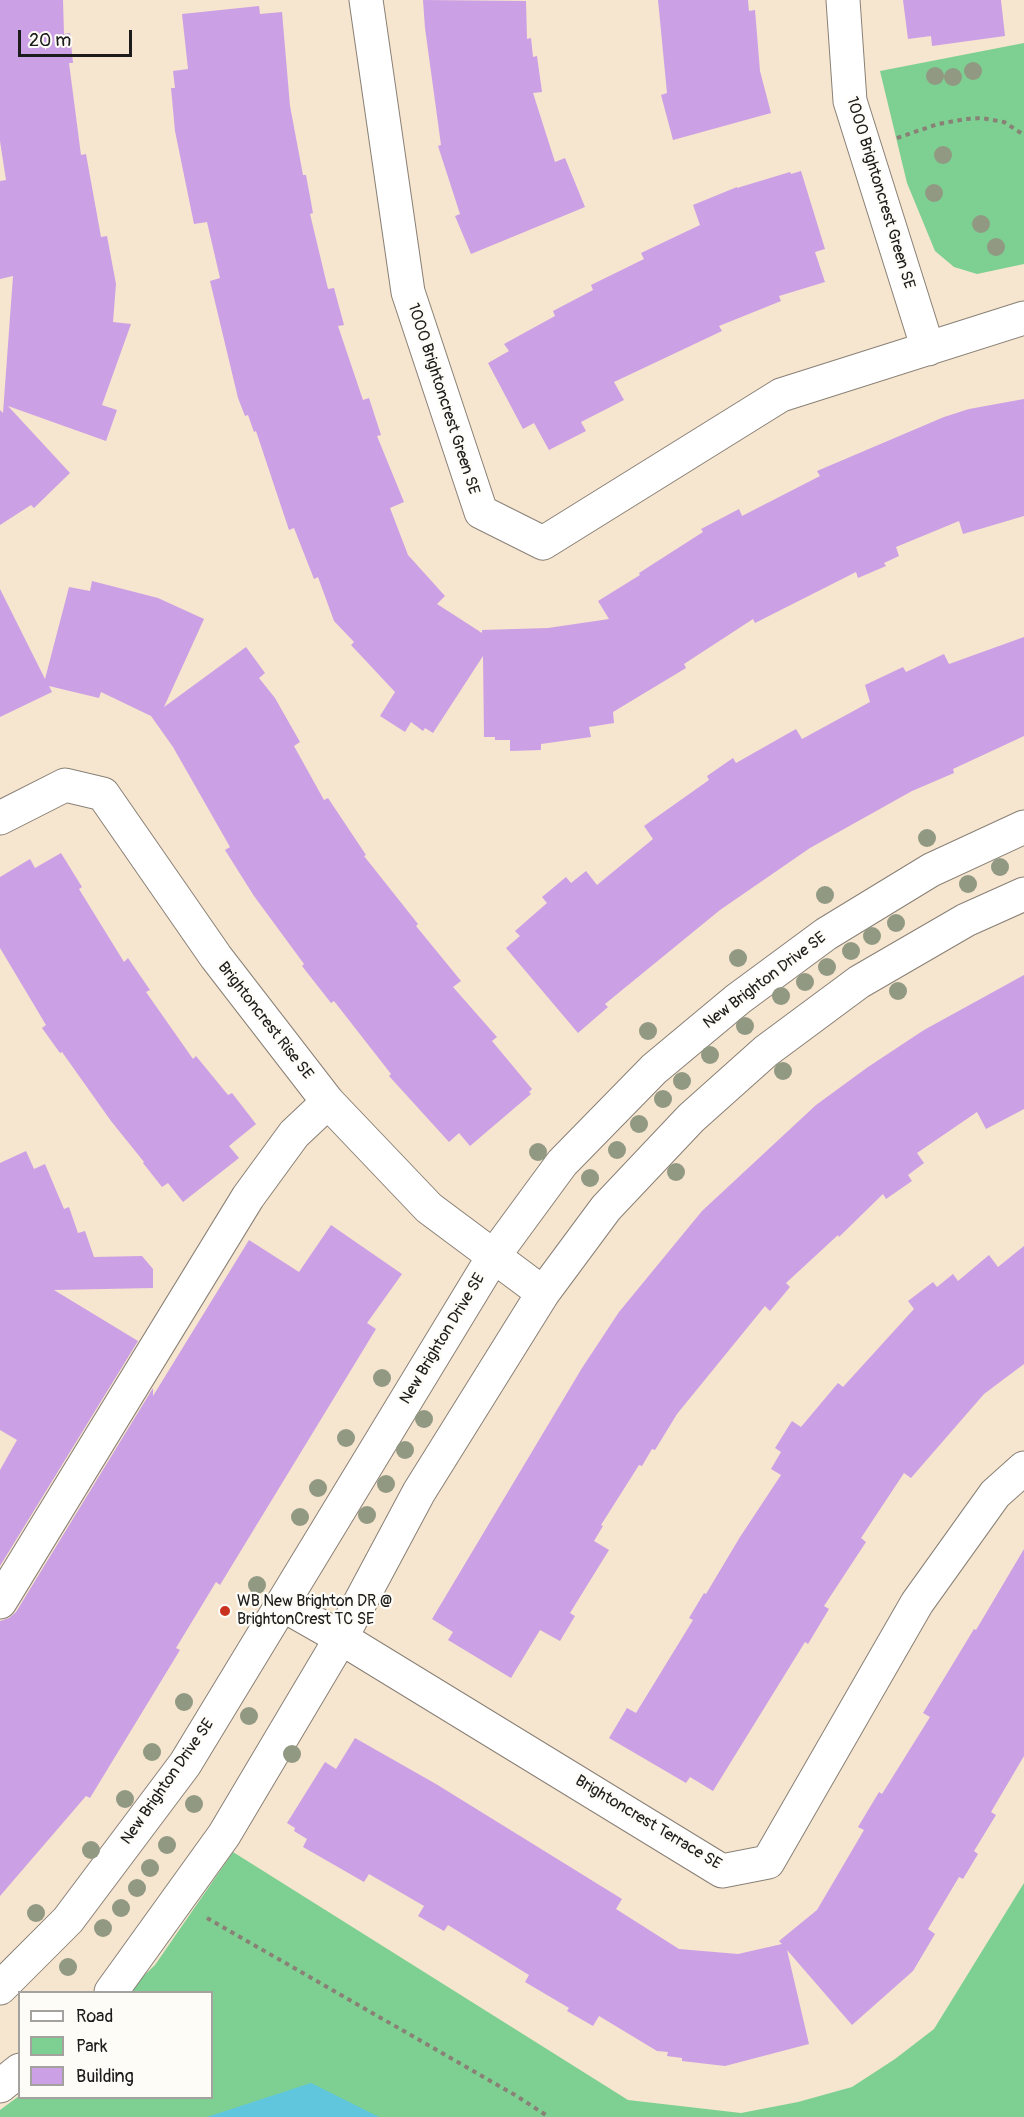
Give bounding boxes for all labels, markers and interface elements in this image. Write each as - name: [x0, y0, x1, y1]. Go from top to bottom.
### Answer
- scale bar: [21, 18, 135, 56]
- text: 20 m: [29, 29, 71, 52]
- street label: 1000 Brightoncrest Green SE: [842, 95, 918, 291]
- street label: 1000 Brightoncrest Green SE: [403, 301, 483, 497]
- street label: New Brighton Drive SE: [700, 929, 830, 1033]
- street label: Brightoncrest Rise SE: [213, 958, 317, 1084]
- street label: New Brighton Drive SE: [396, 1270, 490, 1408]
- place label: WB New Brighton DR @ BrightonCrest TC SE: [237, 1592, 392, 1630]
- marker: WB New Brighton DR @ BrightonCrest TC SE: [218, 1604, 232, 1618]
- street label: New Brighton Drive SE: [117, 1715, 219, 1849]
- street label: Brightoncrest Terrace SE: [571, 1772, 725, 1874]
- legend: [18, 1991, 213, 2099]
- text: Road: [76, 2005, 113, 2028]
- text: Park: [76, 2035, 108, 2058]
- text: Building: [76, 2065, 134, 2088]

